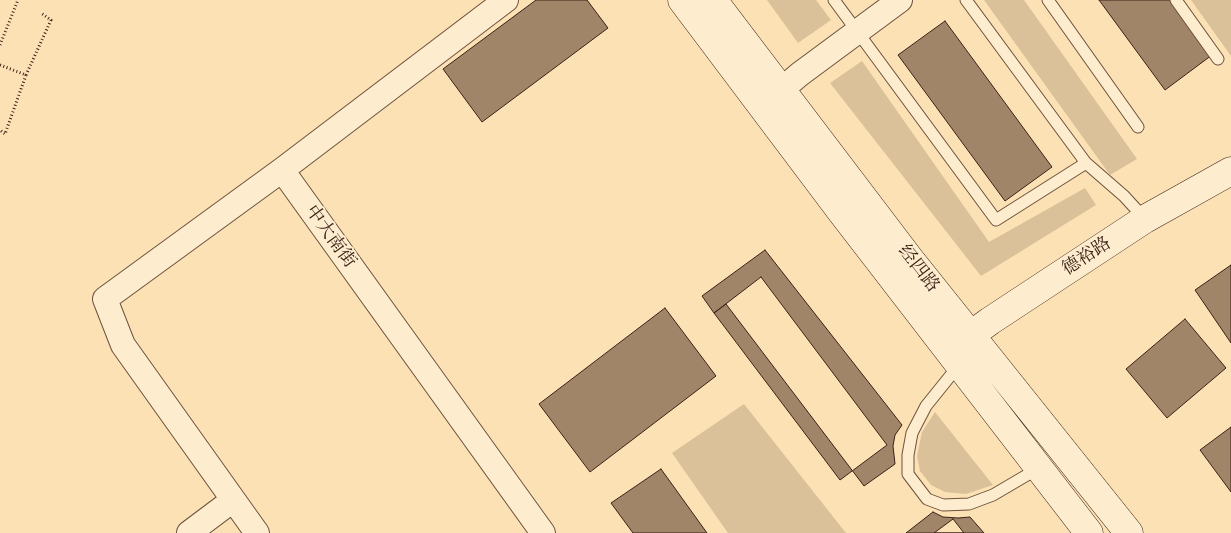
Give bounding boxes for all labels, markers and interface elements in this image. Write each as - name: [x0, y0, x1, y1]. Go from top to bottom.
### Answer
- street label: 中大南街: [300, 202, 360, 272]
- street label: 德裕路: [1058, 233, 1116, 281]
- street label: 经四路: [893, 241, 943, 297]

